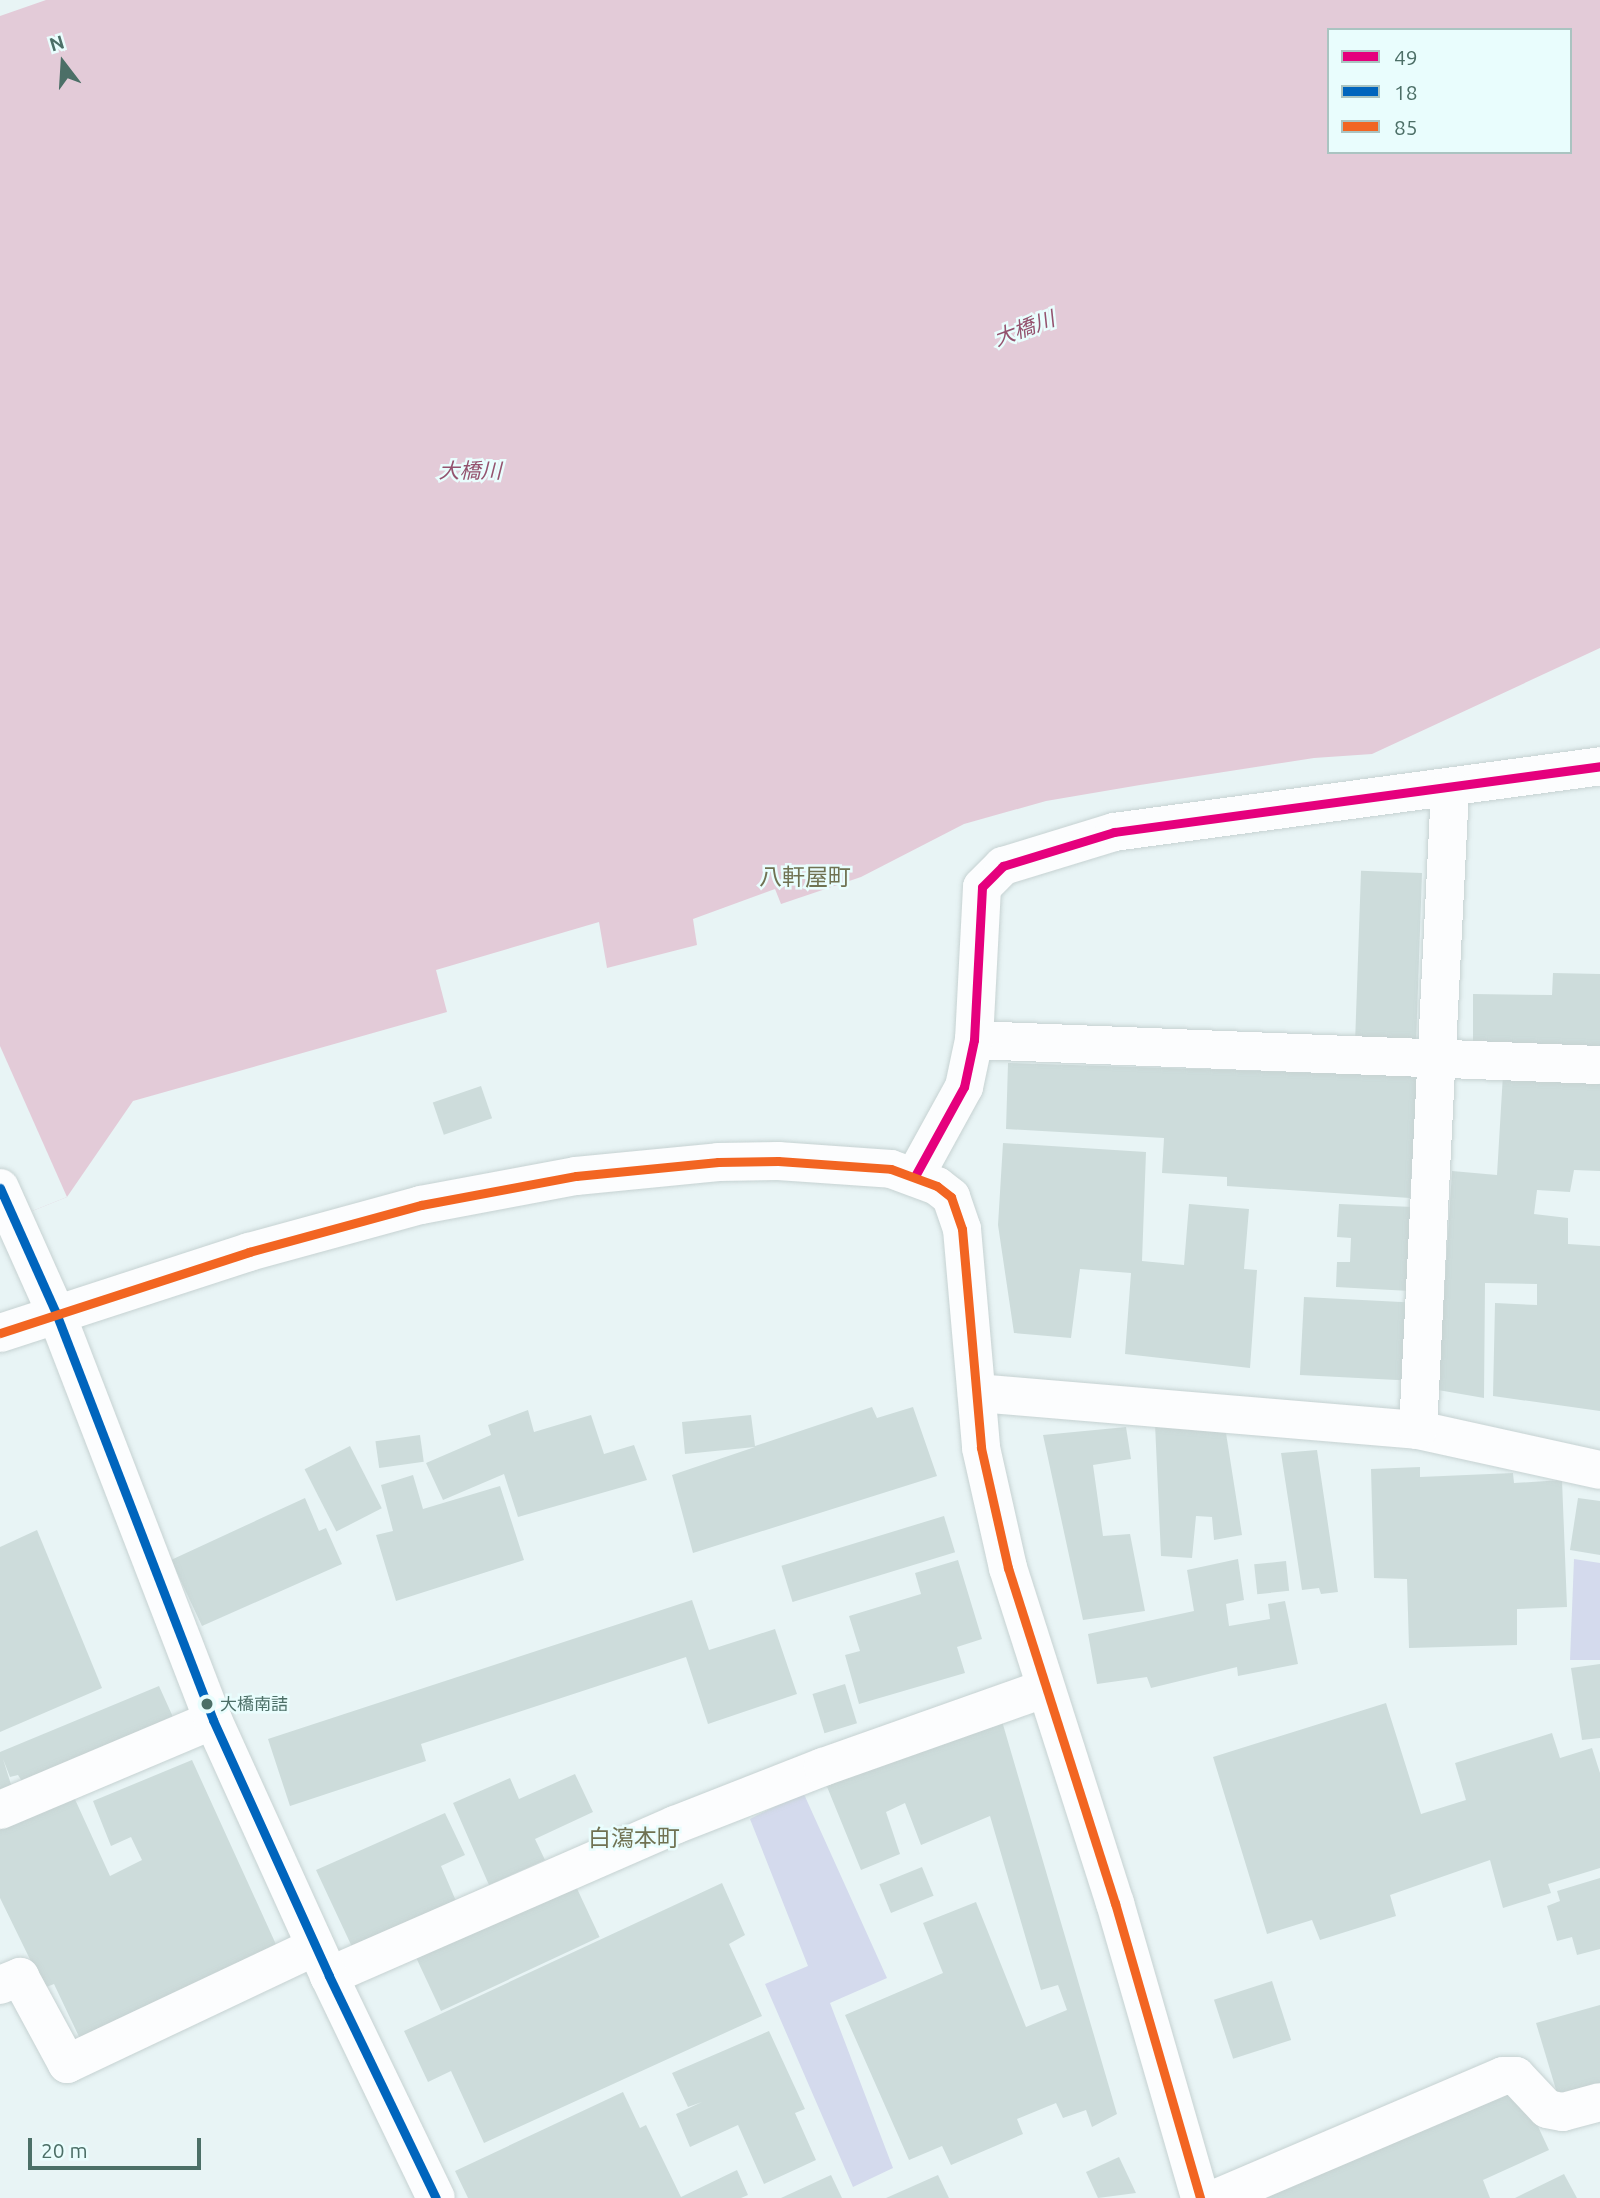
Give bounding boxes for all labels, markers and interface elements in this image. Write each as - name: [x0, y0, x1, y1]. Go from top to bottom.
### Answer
- north arrow: [28, 28, 98, 98]
- legend: [1327, 28, 1572, 154]
- text: N: [47, 30, 67, 56]
- text: 49: [1394, 45, 1418, 69]
- text: 18: [1394, 80, 1418, 104]
- text: 85: [1394, 115, 1418, 139]
- water label: 大橋川: [990, 305, 1058, 351]
- water label: 大橋川: [439, 457, 501, 483]
- district label: 八軒屋町: [759, 863, 851, 891]
- place label: 大橋南詰: [220, 1694, 288, 1714]
- marker: 大橋南詰: [200, 1697, 214, 1711]
- district label: 白瀉本町: [588, 1824, 680, 1852]
- scale bar: [32, 2124, 205, 2168]
- text: 20 m: [41, 2138, 88, 2162]

